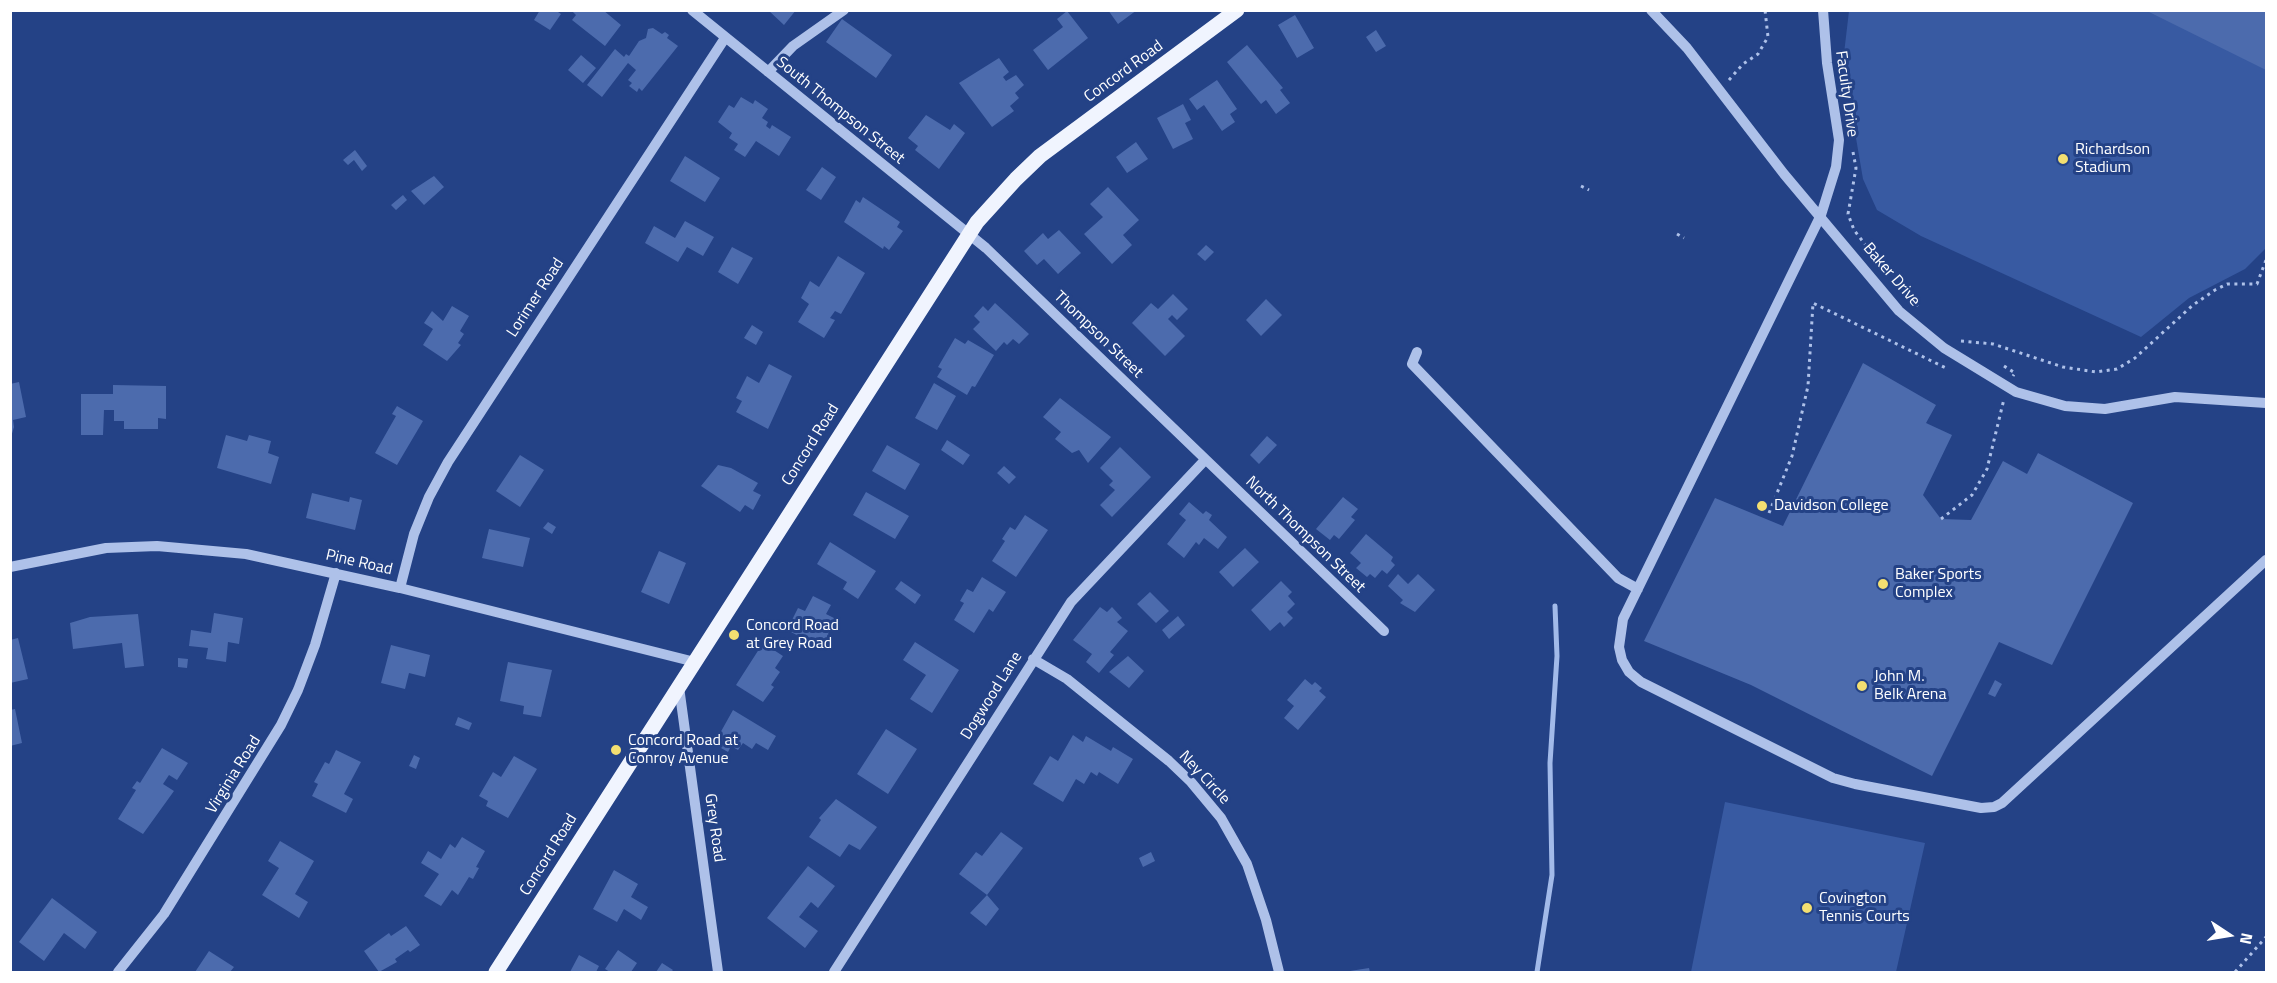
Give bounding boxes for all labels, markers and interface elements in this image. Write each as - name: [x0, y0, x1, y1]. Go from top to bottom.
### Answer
- street label: Concord Road: [1081, 37, 1167, 107]
- street label: Faculty Drive: [1830, 50, 1862, 138]
- street label: South Thompson Street: [772, 53, 908, 169]
- place label: Richardson Stadium: [2075, 140, 2150, 178]
- marker: Richardson Stadium: [2056, 152, 2070, 166]
- street label: Baker Drive: [1858, 239, 1924, 311]
- street label: Lorimer Road: [503, 255, 569, 341]
- street label: Thompson Street: [1049, 288, 1147, 382]
- street label: Concord Road: [778, 401, 844, 489]
- street label: North Thompson Street: [1241, 473, 1369, 597]
- place label: Davidson College: [1774, 496, 1889, 516]
- marker: Davidson College: [1755, 499, 1769, 513]
- street label: Pine Road: [324, 546, 394, 580]
- place label: Baker Sports Complex: [1895, 565, 1982, 603]
- marker: Baker Sports Complex: [1876, 577, 1890, 591]
- place label: Concord Road at Grey Road: [746, 616, 839, 654]
- marker: Concord Road at Grey Road: [727, 628, 741, 642]
- street label: Dogwood Lane: [957, 648, 1027, 744]
- place label: John M. Belk Arena: [1874, 667, 1946, 705]
- marker: John M. Belk Arena: [1855, 679, 1869, 693]
- place label: Concord Road at Conroy Avenue: [628, 731, 738, 769]
- street label: Virginia Road: [202, 732, 266, 818]
- marker: Concord Road at Conroy Avenue: [609, 743, 623, 757]
- street label: Ney Circle: [1174, 747, 1234, 809]
- street label: Grey Road: [700, 792, 728, 864]
- street label: Concord Road: [516, 811, 582, 899]
- place label: Covington Tennis Courts: [1819, 889, 1910, 927]
- marker: Covington Tennis Courts: [1800, 901, 1814, 915]
- north arrow: [2199, 905, 2259, 965]
- text: N: [2234, 931, 2259, 947]

